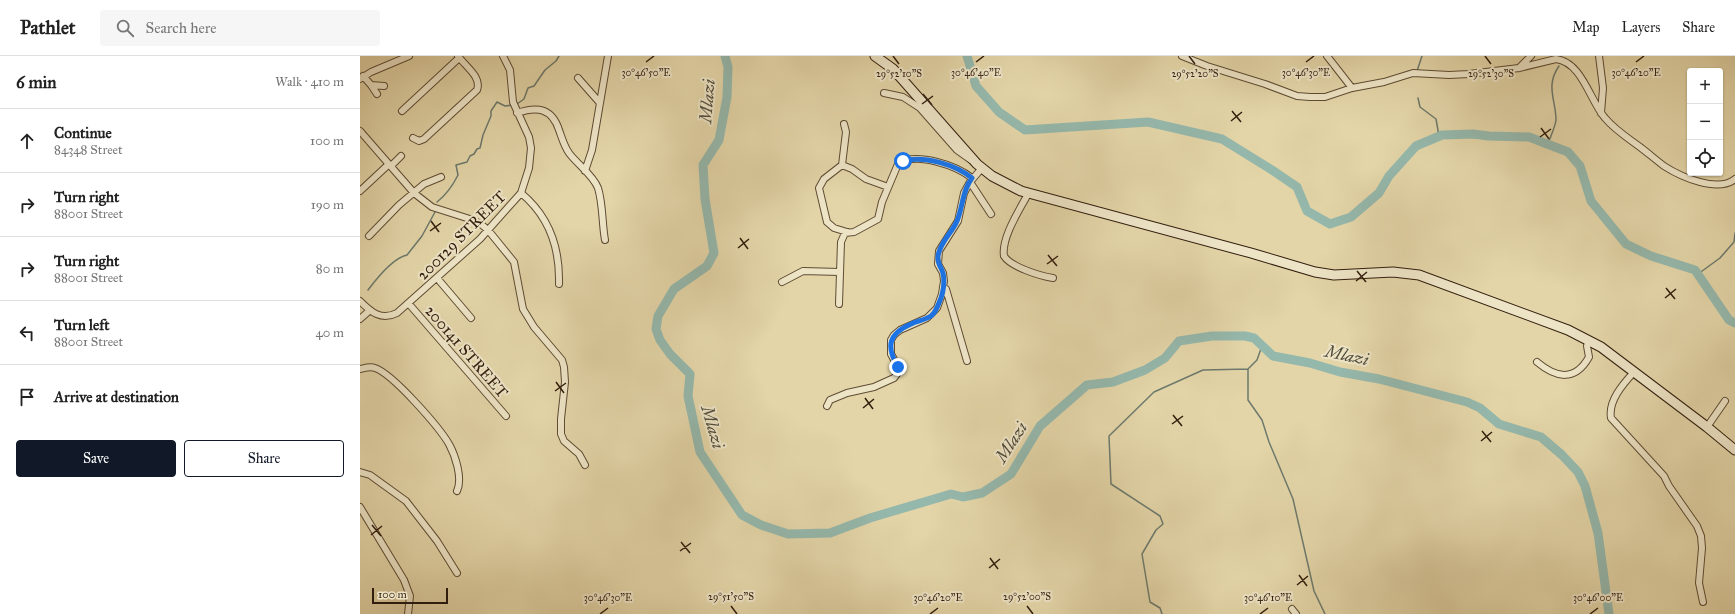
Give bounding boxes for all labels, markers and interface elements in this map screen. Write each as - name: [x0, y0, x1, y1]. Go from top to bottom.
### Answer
- search box: [100, 10, 380, 46]
- text: Pathlet: [20, 16, 76, 39]
- icon: search: [114, 17, 136, 39]
- text: Search here: [146, 19, 217, 37]
- text: Map: [1572, 19, 1600, 36]
- text: Layers: [1622, 19, 1660, 36]
- text: Share: [1682, 19, 1715, 36]
- text: 30°46'50"E: [622, 67, 670, 79]
- text: 30°46'40"E: [951, 67, 1001, 79]
- text: 30°46'30"E: [1282, 67, 1330, 79]
- text: 30°46'20"E: [1611, 67, 1661, 79]
- text: 29°52'10"S: [876, 68, 922, 80]
- text: 29°52'20"S: [1171, 68, 1219, 80]
- text: 29°52'30"S: [1468, 68, 1514, 80]
- map controls: [1687, 68, 1723, 176]
- button: +: [1687, 68, 1723, 104]
- text: 6 min: [16, 72, 57, 93]
- text: Walk · 410 m: [275, 74, 344, 90]
- water label: Mlazi: [695, 78, 720, 126]
- button: −: [1687, 104, 1723, 140]
- text: Continue: [54, 124, 112, 142]
- icon: ahead: [16, 130, 38, 152]
- text: 100 m: [310, 133, 344, 149]
- button: locate: [1687, 140, 1723, 176]
- text: 84348 Street: [54, 142, 123, 158]
- route start: [894, 152, 912, 170]
- street label: 200129 STREET: [413, 187, 510, 284]
- text: Turn right: [54, 188, 119, 206]
- icon: right: [16, 194, 38, 216]
- text: 190 m: [311, 197, 344, 213]
- text: 88001 Street: [54, 206, 123, 222]
- text: Turn right: [54, 252, 119, 270]
- icon: right: [16, 258, 38, 280]
- text: 80 m: [316, 261, 344, 277]
- text: 88001 Street: [54, 270, 123, 286]
- street label: 200141 STREET: [421, 301, 512, 402]
- text: Turn left: [54, 316, 110, 334]
- icon: left: [16, 322, 38, 344]
- text: 40 m: [315, 325, 344, 341]
- text: 88001 Street: [54, 334, 123, 350]
- water label: Mlazi: [1321, 340, 1371, 370]
- route end: [889, 358, 907, 376]
- icon: arrive: [16, 386, 38, 408]
- text: Arrive at destination: [54, 388, 179, 406]
- water label: Mlazi: [696, 401, 729, 451]
- water label: Mlazi: [990, 418, 1032, 468]
- button: Save: [16, 440, 176, 477]
- button: Share: [184, 440, 344, 477]
- scale bar: [372, 586, 448, 605]
- text: 100 m: [378, 588, 407, 601]
- text: 29°51'50"S: [708, 591, 754, 603]
- text: 29°52'00"S: [1003, 591, 1051, 603]
- text: 30°46'30"E: [584, 592, 632, 604]
- text: 30°46'20"E: [913, 592, 963, 604]
- text: 30°46'10"E: [1244, 592, 1292, 604]
- text: 30°46'00"E: [1573, 592, 1623, 604]

